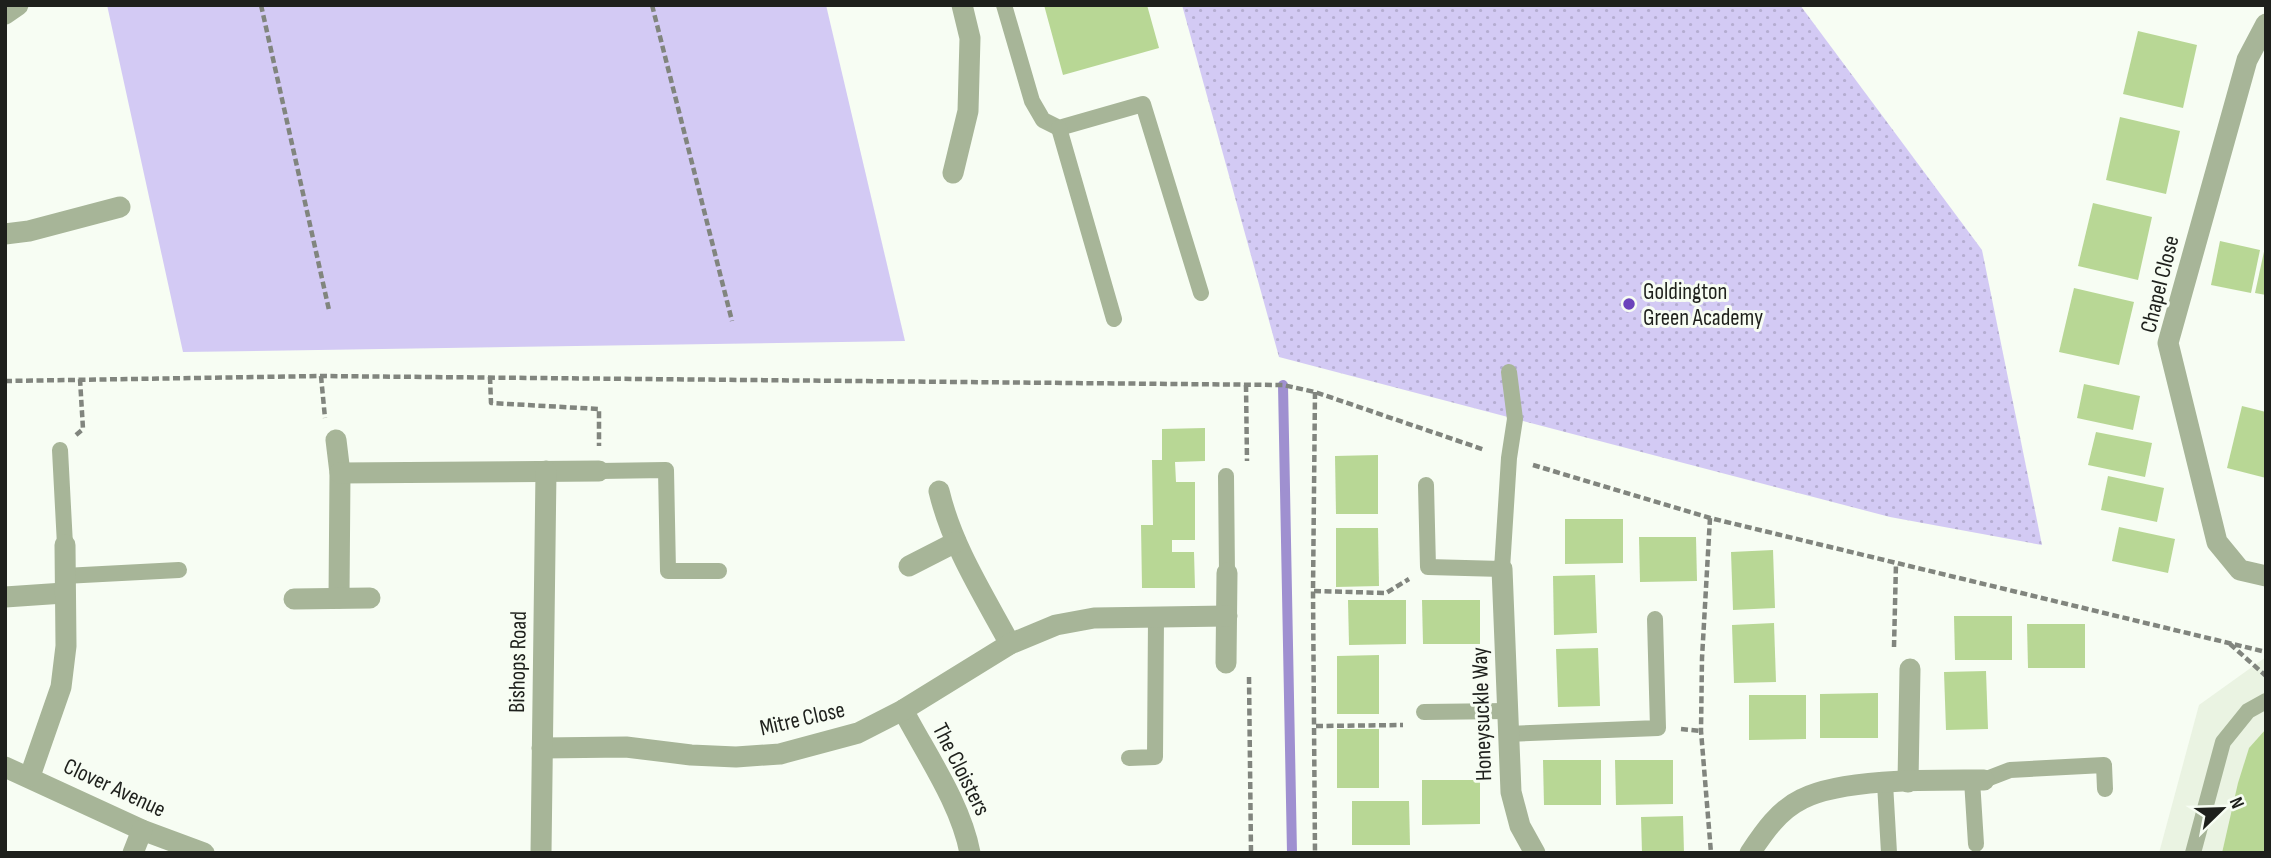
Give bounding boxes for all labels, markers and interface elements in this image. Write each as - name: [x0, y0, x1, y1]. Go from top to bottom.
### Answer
- street label: Chapel Close: [2134, 233, 2186, 336]
- place label: Goldington Green Academy: [1643, 278, 1763, 332]
- marker: Goldington Green Academy: [1621, 296, 1637, 312]
- street label: Bishops Road: [503, 611, 533, 713]
- street label: Honeysuckle Way: [1466, 646, 1498, 781]
- street label: Mitre Close: [757, 696, 848, 742]
- street label: The Cloisters: [926, 719, 996, 820]
- street label: Clover Avenue: [59, 752, 170, 824]
- north arrow: [2187, 774, 2257, 844]
- text: N: [2224, 794, 2249, 812]

